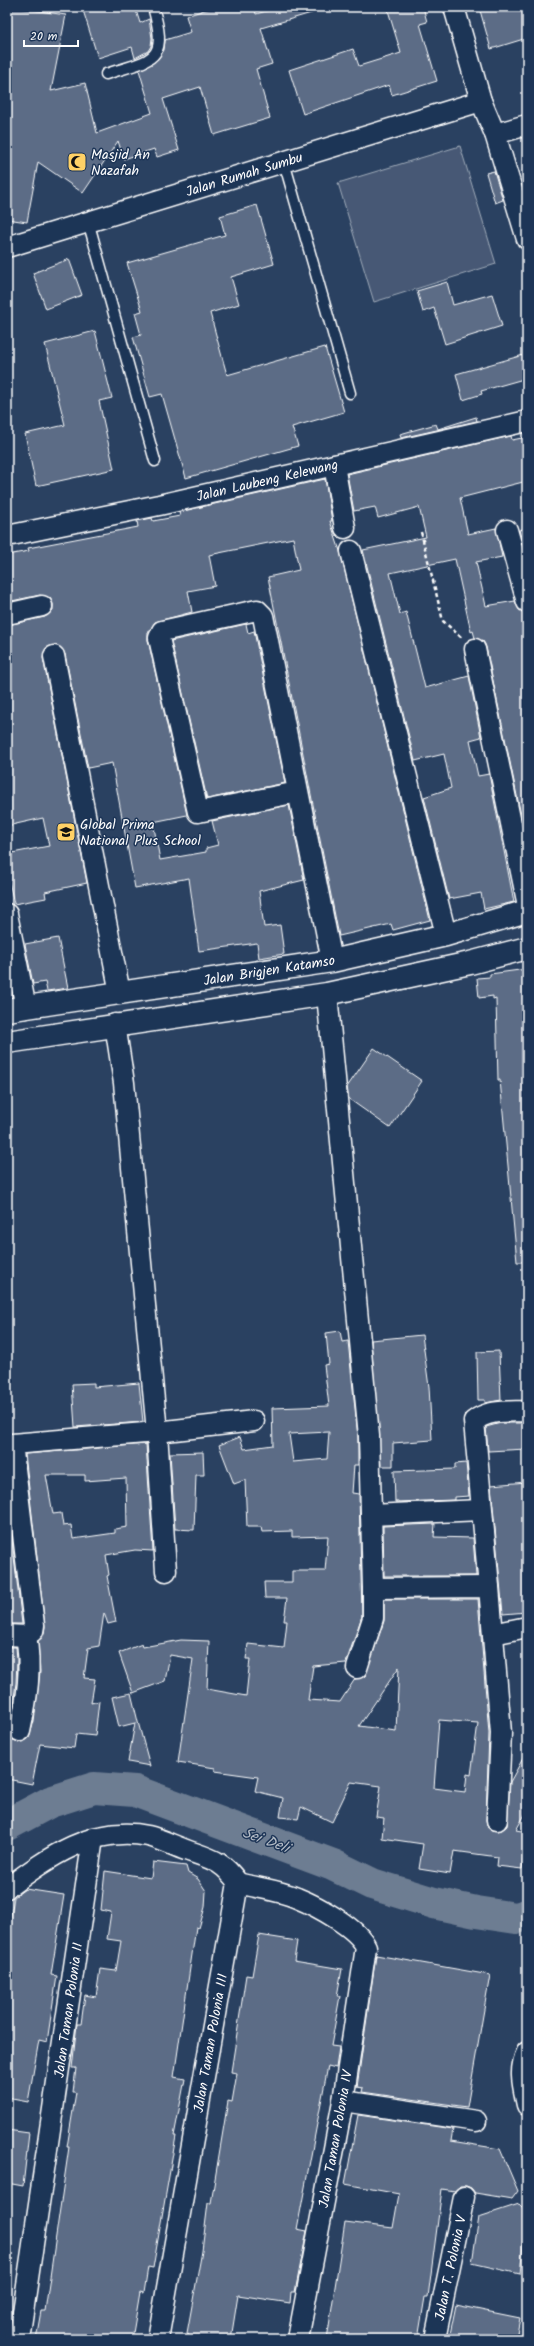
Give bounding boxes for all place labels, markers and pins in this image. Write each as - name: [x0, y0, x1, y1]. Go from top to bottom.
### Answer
- place label: Masjid An Nazafah: [91, 144, 150, 182]
- mosque icon: Masjid An Nazafah: [66, 151, 88, 173]
- place label: Global Prima National Plus School: [80, 814, 201, 852]
- school or university icon: Global Prima National Plus School: [55, 821, 77, 843]

